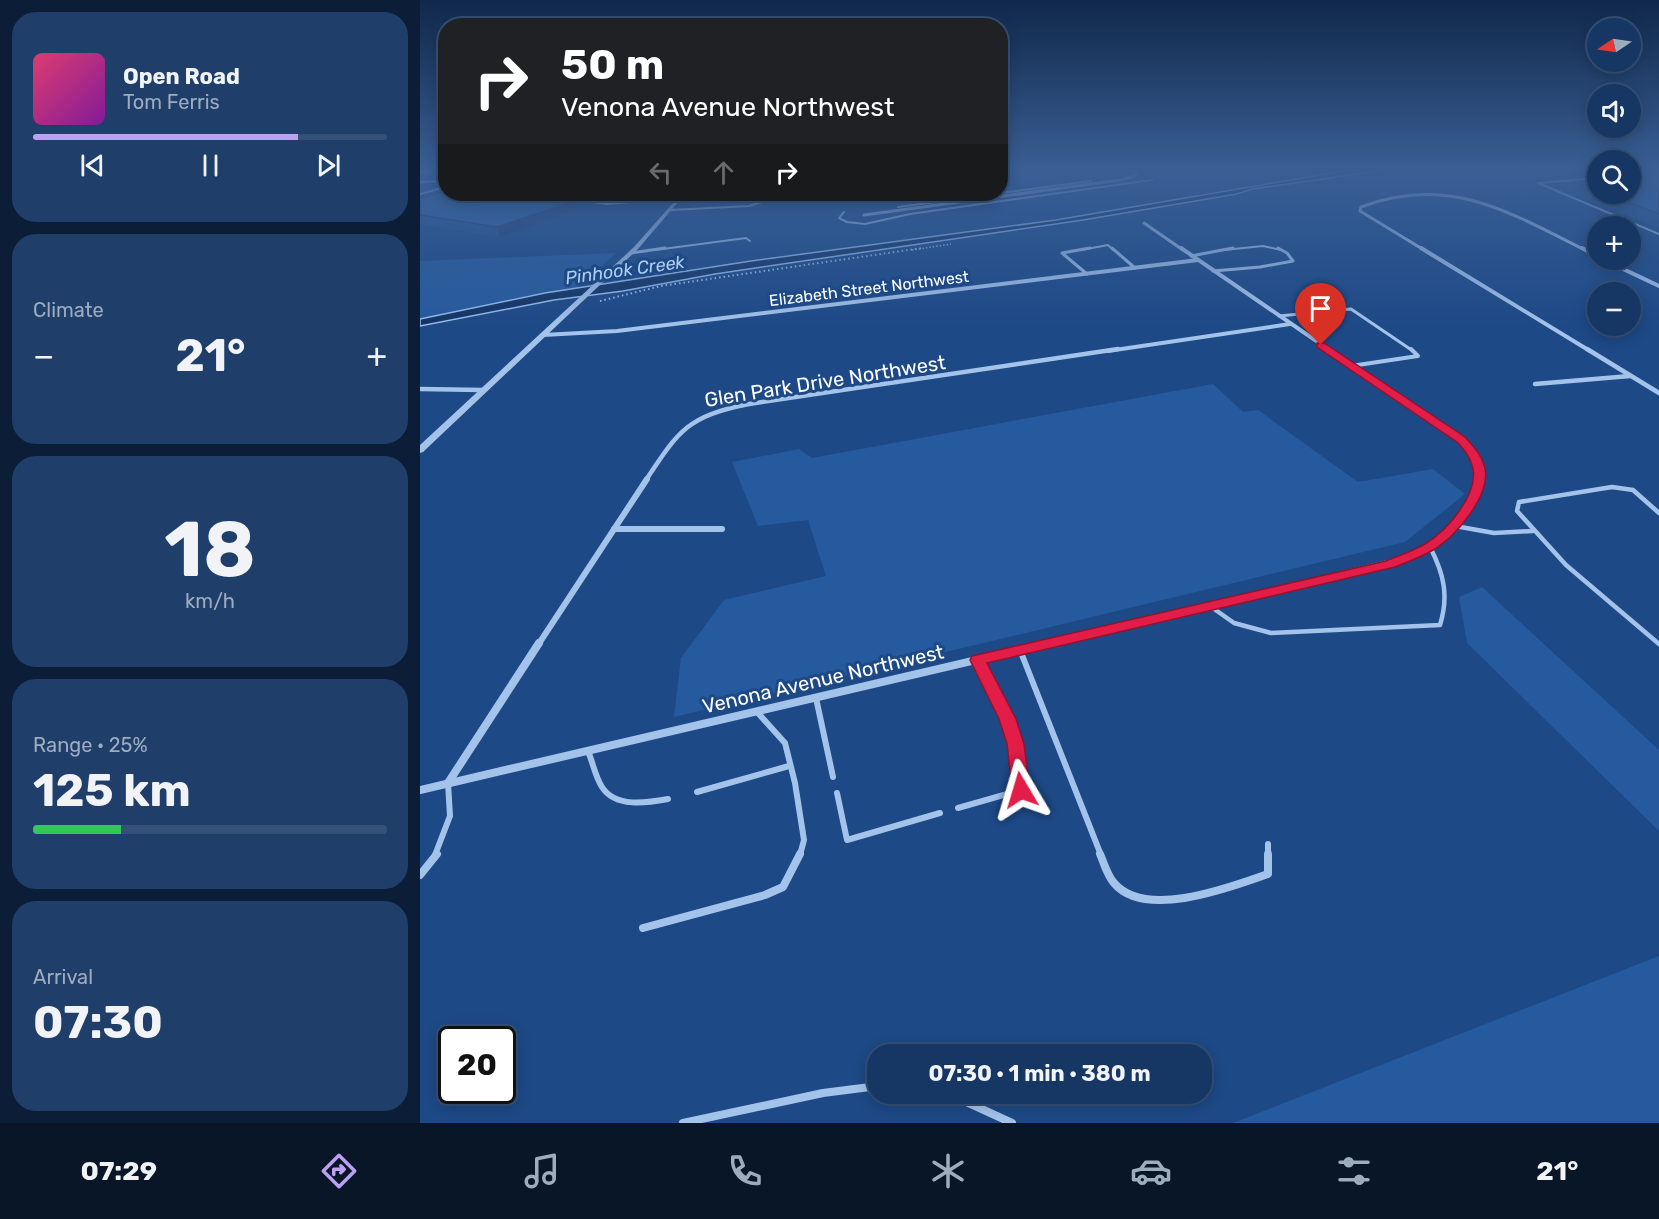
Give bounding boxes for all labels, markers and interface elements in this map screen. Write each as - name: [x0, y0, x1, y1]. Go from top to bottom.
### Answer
- north arrow: [1587, 18, 1641, 72]
- map controls: [1587, 18, 1641, 336]
- text: 50 m: [561, 40, 664, 90]
- icon: right: [462, 42, 540, 120]
- text: Open Road: [123, 63, 240, 90]
- button: sound: [1587, 84, 1641, 138]
- text: Tom Ferris: [123, 90, 220, 114]
- text: Venona Avenue Northwest: [561, 91, 895, 123]
- icon: previous: [76, 149, 109, 182]
- icon: pause: [194, 149, 227, 182]
- icon: next: [312, 149, 345, 182]
- button: search: [1587, 150, 1641, 204]
- icon: left: [644, 156, 677, 189]
- icon: ahead: [707, 156, 740, 189]
- icon: right: [770, 156, 803, 189]
- button: +: [1587, 216, 1641, 270]
- water label: Pinhook Creek: [564, 251, 687, 289]
- street label: Elizabeth Street Northwest: [768, 267, 970, 310]
- button: −: [1587, 282, 1641, 336]
- pin: [1295, 283, 1346, 345]
- icon: arrive: [1304, 292, 1337, 325]
- text: Climate: [33, 298, 104, 322]
- text: 21°: [175, 329, 246, 382]
- text: −: [33, 336, 54, 375]
- text: +: [366, 336, 387, 375]
- street label: Glen Park Drive Northwest: [703, 350, 947, 412]
- text: 18: [164, 503, 256, 596]
- text: km/h: [185, 589, 235, 613]
- street label: Venona Avenue Northwest: [700, 639, 946, 718]
- text: Range · 25%: [33, 733, 148, 757]
- position arrow: [989, 758, 1053, 822]
- text: 125 km: [33, 764, 191, 817]
- text: Arrival: [33, 965, 93, 989]
- text: 07:30: [33, 996, 163, 1049]
- speed limit sign: 20: [438, 1026, 516, 1104]
- text: 07:30 · 1 min · 380 m: [928, 1060, 1151, 1087]
- icon: directions: [318, 1150, 360, 1192]
- icon: music: [521, 1150, 563, 1192]
- icon: phone: [724, 1150, 766, 1192]
- icon: climate: [927, 1150, 969, 1192]
- icon: car: [1130, 1150, 1172, 1192]
- icon: filters: [1333, 1150, 1375, 1192]
- text: 07:29: [81, 1155, 157, 1187]
- text: 21°: [1536, 1155, 1578, 1187]

